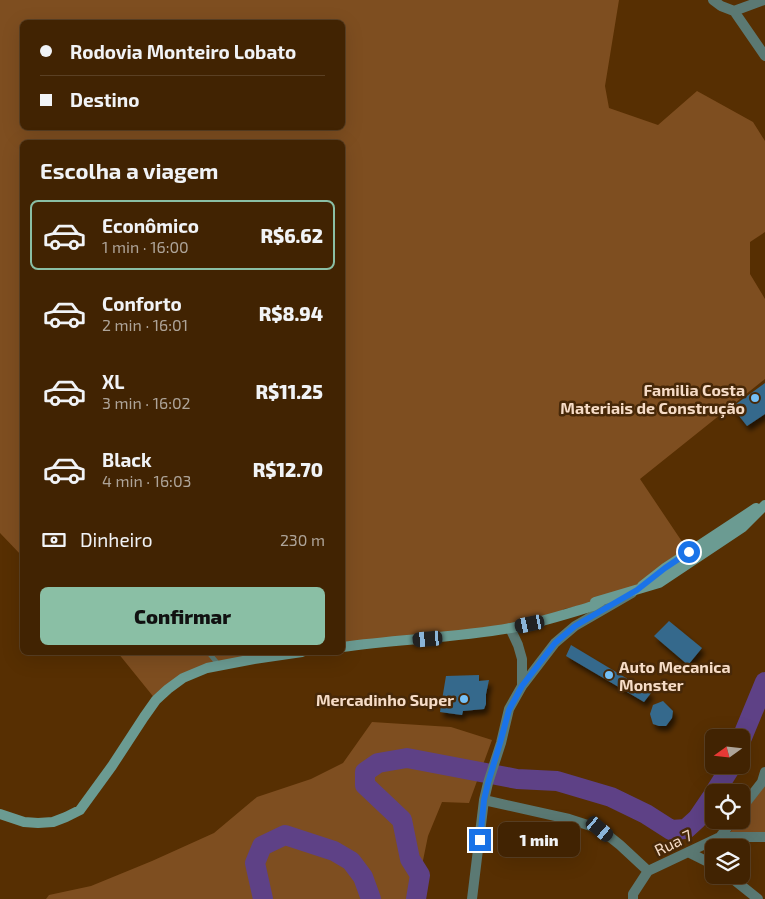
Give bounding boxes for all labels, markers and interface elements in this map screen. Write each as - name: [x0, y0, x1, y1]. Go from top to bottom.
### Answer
- text: Rodovia Monteiro Lobato: [70, 40, 296, 63]
- text: Destino: [70, 88, 139, 111]
- text: Escolha a viagem: [40, 157, 218, 183]
- icon: car: [42, 213, 87, 258]
- text: Econômico: [102, 214, 199, 237]
- text: R$6.62: [260, 224, 323, 247]
- text: 1 min · 16:00: [102, 237, 189, 256]
- icon: car: [42, 291, 87, 336]
- text: Conforto: [102, 292, 182, 315]
- text: R$8.94: [259, 302, 323, 325]
- text: 2 min · 16:01: [102, 315, 188, 334]
- icon: car: [42, 369, 87, 414]
- text: XL: [102, 370, 124, 393]
- text: R$11.25: [255, 380, 323, 403]
- place label: Familia Costa Materiais de Construção: [560, 380, 745, 419]
- marker: Familia Costa Materiais de Construção: [749, 392, 761, 404]
- text: 3 min · 16:02: [102, 393, 191, 412]
- icon: car: [42, 447, 87, 492]
- text: Black: [102, 448, 152, 471]
- text: R$12.70: [253, 458, 323, 481]
- text: 4 min · 16:03: [102, 471, 191, 490]
- icon: cash: [40, 526, 68, 554]
- text: Dinheiro: [80, 528, 153, 551]
- text: 230 m: [280, 530, 325, 549]
- route start: [678, 541, 700, 563]
- button: Confirmar: [40, 587, 325, 645]
- car: [513, 614, 546, 634]
- car: [412, 630, 443, 648]
- place label: Auto Mecanica Monster: [619, 657, 731, 694]
- marker: Auto Mecanica Monster: [603, 669, 615, 681]
- place label: Mercadinho Super: [316, 690, 454, 709]
- marker: Mercadinho Super: [458, 693, 470, 705]
- north arrow: [705, 729, 750, 774]
- map controls: [705, 729, 750, 884]
- button: locate: [705, 784, 750, 829]
- car: [583, 814, 616, 844]
- callout: 1 min: [498, 822, 580, 858]
- street label: Rua 7: [651, 825, 695, 859]
- route end: [469, 829, 491, 851]
- text: 1 min: [519, 830, 559, 849]
- button: layers: [705, 839, 750, 884]

